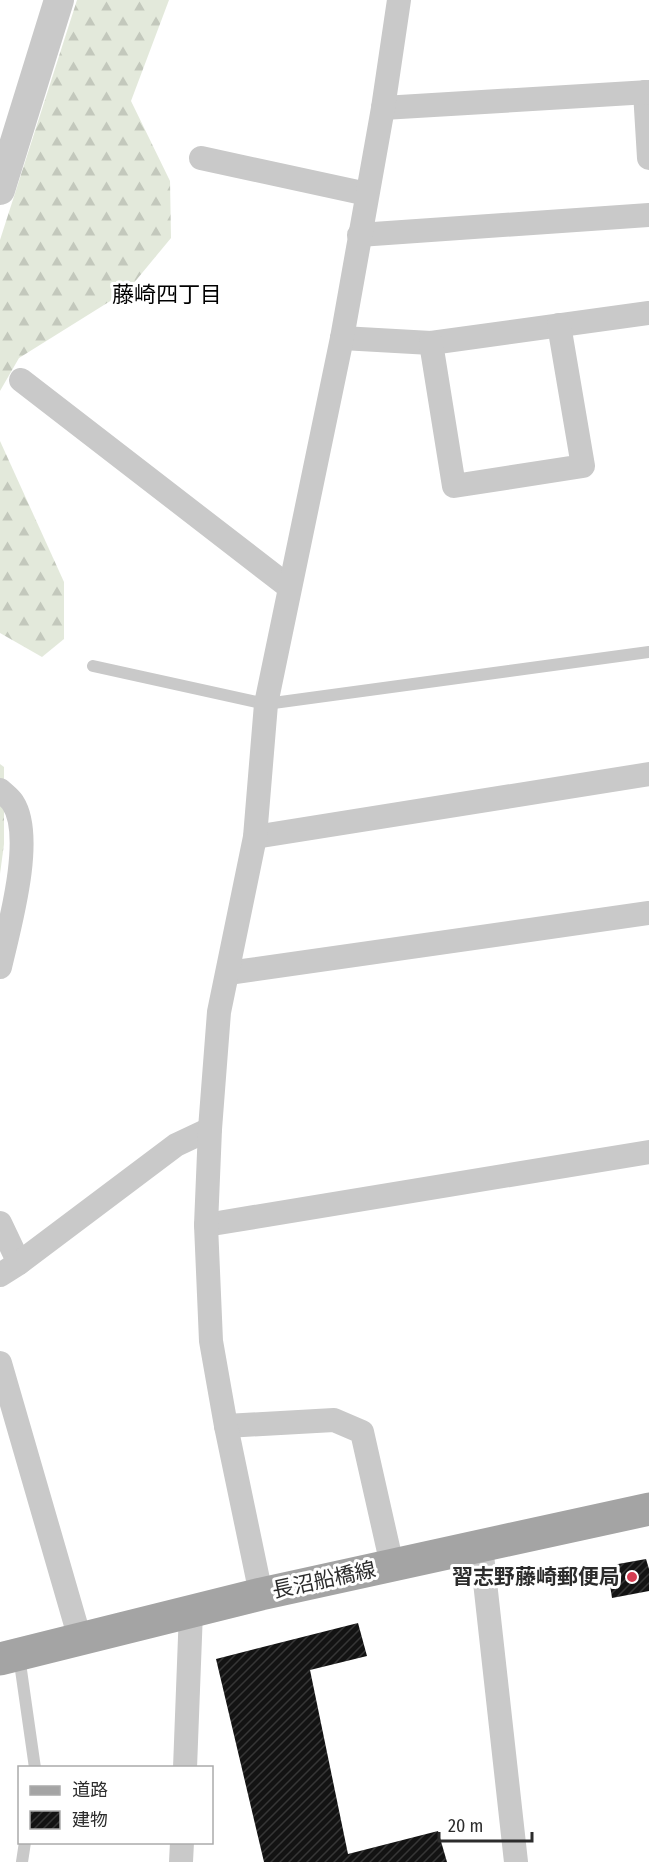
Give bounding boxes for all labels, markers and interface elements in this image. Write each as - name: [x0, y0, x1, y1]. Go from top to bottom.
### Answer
- district label: 藤崎四丁目: [112, 281, 222, 308]
- street label: 長沼船橋線: [270, 1556, 378, 1604]
- place label: 習志野藤崎郵便局: [452, 1564, 620, 1590]
- marker: 習志野藤崎郵便局: [625, 1570, 639, 1584]
- legend: [18, 1766, 213, 1844]
- text: 道路: [72, 1779, 108, 1801]
- scale bar: [439, 1805, 532, 1843]
- text: 建物: [72, 1809, 108, 1831]
- text: 20 m: [448, 1815, 483, 1837]

